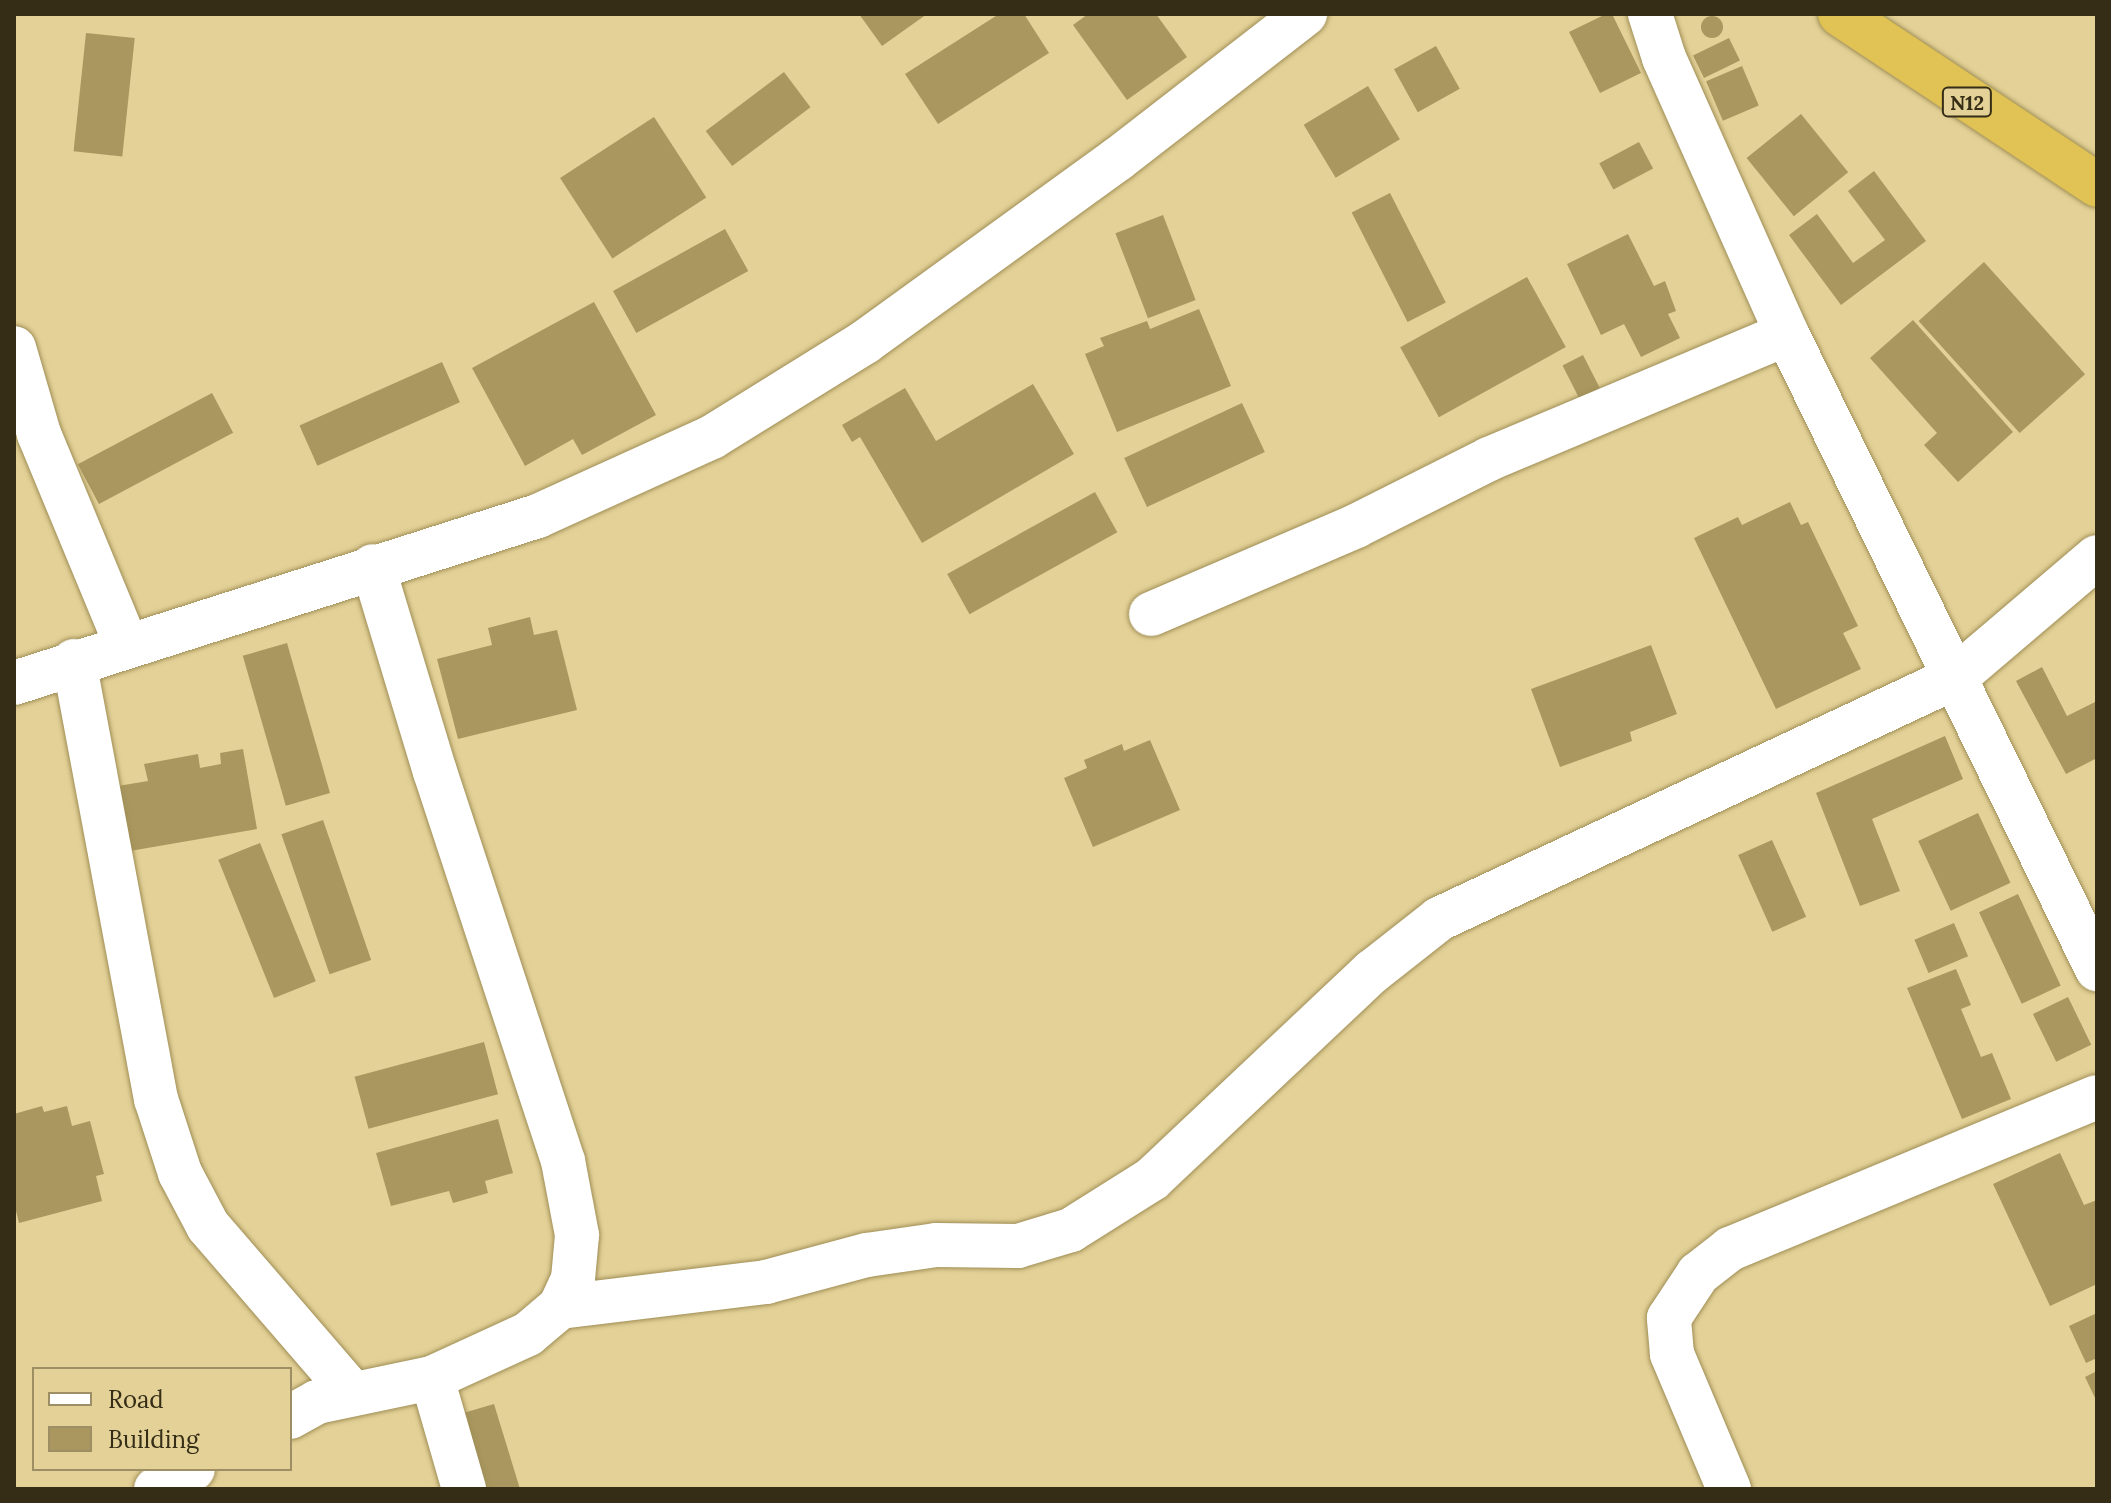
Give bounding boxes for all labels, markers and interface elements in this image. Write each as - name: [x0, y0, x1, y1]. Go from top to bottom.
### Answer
- road number: N12: [1941, 86, 1993, 118]
- legend: [32, 1367, 292, 1471]
- text: Road: [108, 1384, 164, 1415]
- text: Building: [108, 1424, 199, 1455]

